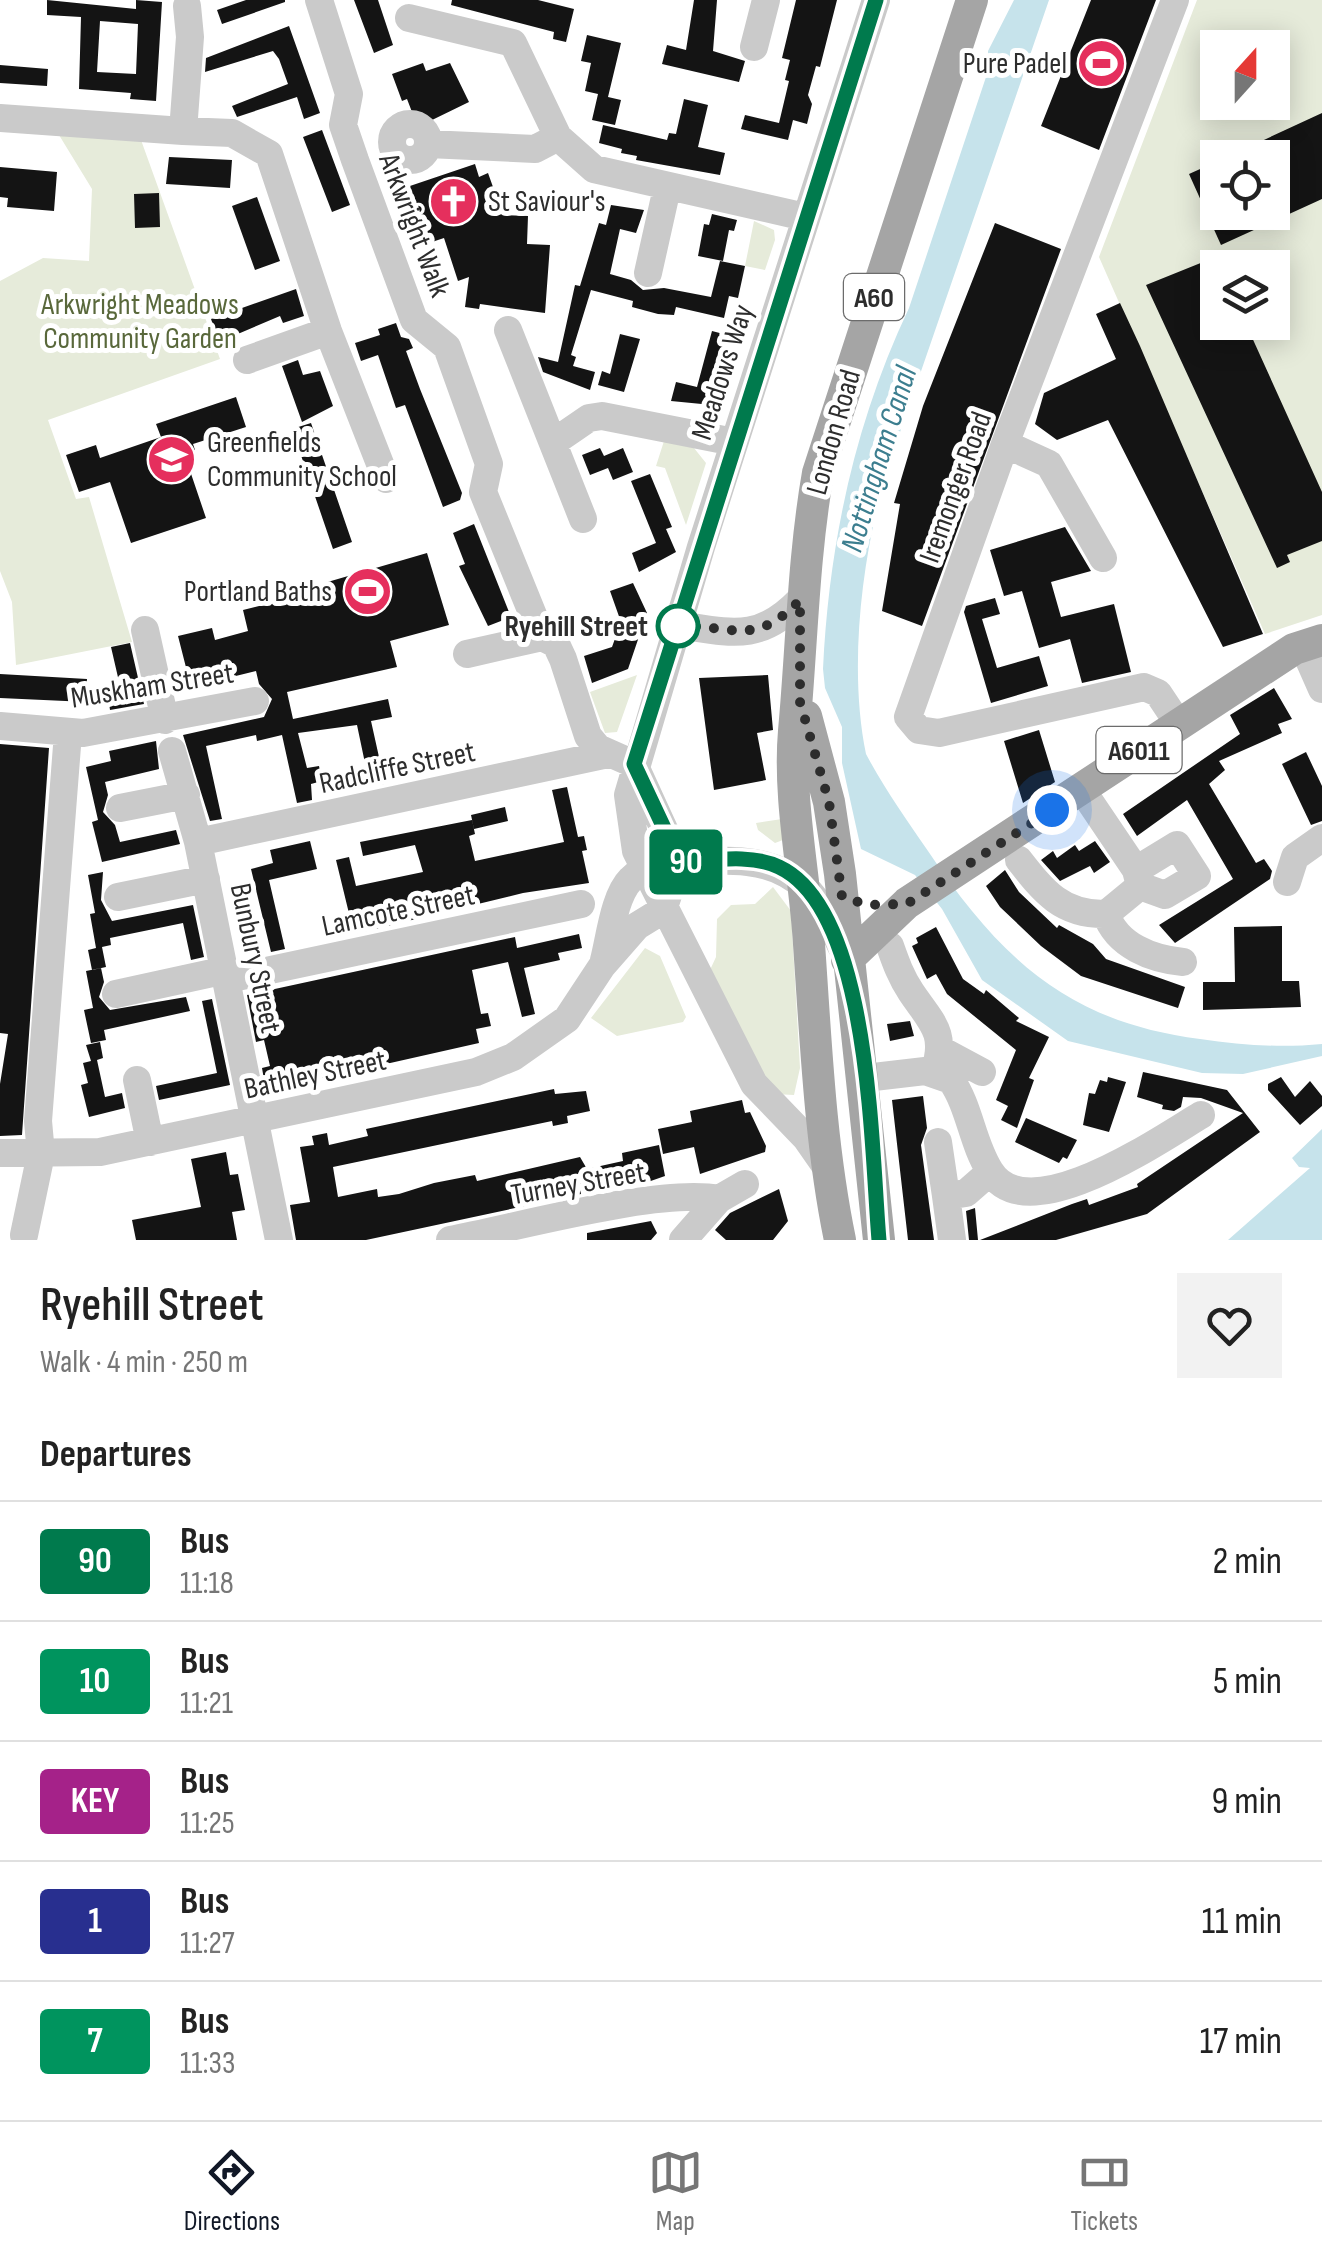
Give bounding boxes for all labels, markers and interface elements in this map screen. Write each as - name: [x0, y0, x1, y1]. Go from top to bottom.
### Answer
- north arrow: [1200, 30, 1290, 120]
- map controls: [1200, 30, 1290, 340]
- sports icon: Pure Padel: [1076, 37, 1128, 89]
- place label: Pure Padel: [963, 46, 1067, 82]
- button: locate: [1200, 140, 1290, 230]
- street label: Arkwright Walk: [370, 148, 458, 303]
- church icon: St Saviour's: [427, 175, 479, 227]
- place label: St Saviour's: [488, 184, 605, 220]
- button: layers: [1200, 250, 1290, 340]
- road number: A60: [844, 274, 904, 320]
- park label: Arkwright Meadows Community Garden: [40, 287, 239, 357]
- street label: Meadows Way: [684, 300, 762, 445]
- water label: Nottingham Canal: [833, 361, 926, 557]
- street label: London Road: [799, 365, 869, 499]
- street label: Iremonger Road: [912, 407, 1000, 568]
- place label: Greenfields Community School: [207, 425, 397, 495]
- school or university icon: Greenfields Community School: [146, 433, 198, 485]
- sports icon: Portland Baths: [341, 565, 393, 617]
- place label: Portland Baths: [184, 574, 332, 610]
- marker: Ryehill Street: [657, 605, 699, 647]
- place label: Ryehill Street: [504, 609, 648, 645]
- street label: Muskham Street: [68, 655, 236, 717]
- road number: A6011: [1096, 727, 1182, 773]
- street label: Radcliffe Street: [316, 734, 478, 802]
- your location: [1027, 785, 1077, 835]
- line badge: 90: [641, 830, 731, 894]
- text: 90: [669, 841, 703, 884]
- street label: Lamcote Street: [319, 877, 478, 945]
- street label: Bunbury Street: [222, 880, 288, 1036]
- street label: Bathley Street: [241, 1042, 389, 1108]
- street label: Turney Street: [508, 1154, 648, 1213]
- button: heart: [1177, 1273, 1282, 1378]
- text: Ryehill Street: [40, 1277, 264, 1334]
- text: Walk · 4 min · 250 m: [40, 1343, 248, 1382]
- text: Departures: [40, 1432, 192, 1477]
- text: Bus: [180, 1519, 229, 1564]
- text: 2 min: [1213, 1539, 1282, 1584]
- text: 90: [78, 1540, 112, 1583]
- text: 11:18: [180, 1564, 234, 1603]
- text: Bus: [180, 1639, 229, 1684]
- text: 5 min: [1213, 1659, 1282, 1704]
- text: 10: [80, 1660, 110, 1703]
- text: 11:21: [180, 1684, 233, 1723]
- text: Bus: [180, 1759, 229, 1804]
- text: 9 min: [1211, 1779, 1282, 1824]
- text: KEY: [71, 1780, 119, 1823]
- text: 11:25: [180, 1804, 234, 1843]
- text: Bus: [180, 1879, 229, 1924]
- text: 11 min: [1202, 1899, 1282, 1944]
- text: 1: [88, 1900, 102, 1943]
- text: 11:27: [180, 1924, 234, 1963]
- text: Bus: [180, 1999, 229, 2044]
- text: 17 min: [1200, 2019, 1282, 2064]
- text: 7: [87, 2020, 103, 2063]
- text: 11:33: [180, 2044, 235, 2083]
- tab: Directions: [184, 2145, 280, 2238]
- tab: Map: [648, 2145, 703, 2238]
- tab: Tickets: [1071, 2145, 1138, 2238]

